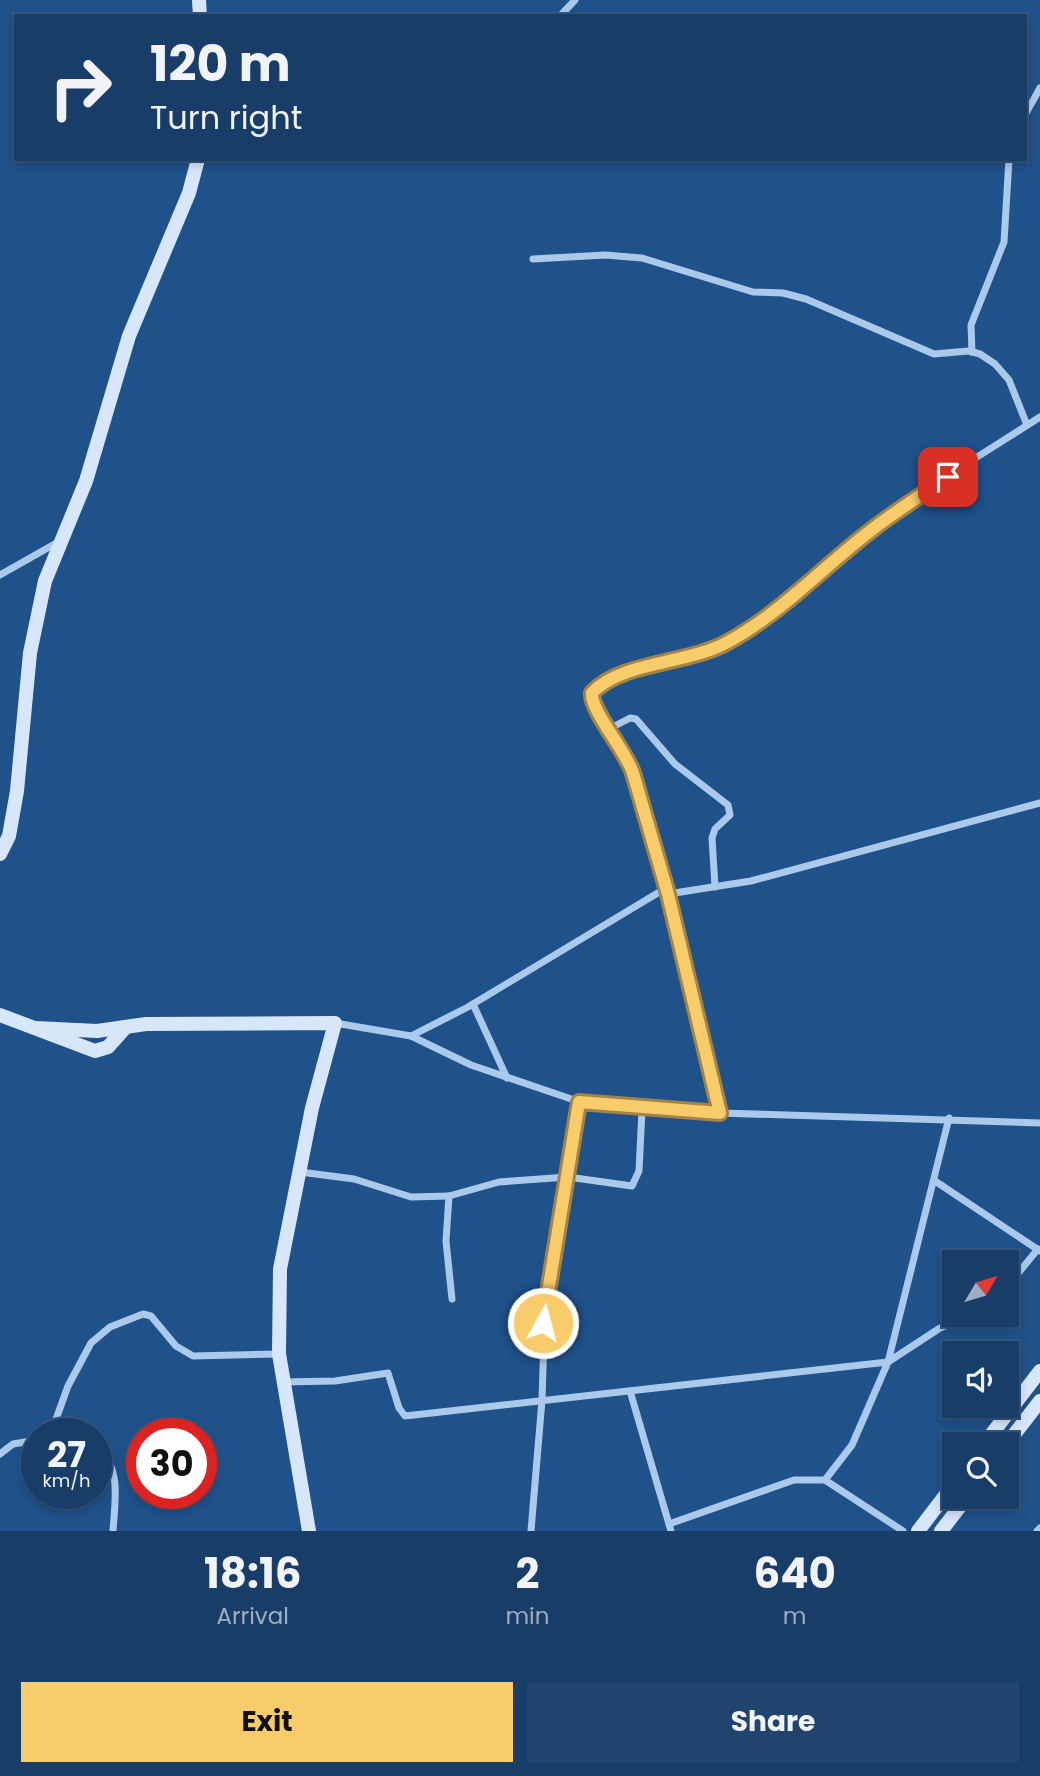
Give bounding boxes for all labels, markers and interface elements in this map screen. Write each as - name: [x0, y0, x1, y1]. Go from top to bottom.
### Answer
- text: 120 m: [150, 30, 291, 98]
- icon: right: [35, 42, 126, 133]
- text: Turn right: [150, 95, 302, 140]
- pin: [918, 447, 978, 507]
- icon: arrive: [929, 458, 967, 496]
- north arrow: [942, 1250, 1018, 1326]
- map controls: [942, 1250, 1019, 1509]
- position arrow: [506, 1286, 580, 1360]
- button: sound: [942, 1341, 1019, 1418]
- speed limit sign: 30: [126, 1418, 217, 1509]
- text: 27: [47, 1430, 86, 1479]
- button: search: [942, 1432, 1019, 1509]
- text: km/h: [43, 1468, 90, 1493]
- text: 18:16: [204, 1544, 301, 1603]
- text: 2: [515, 1544, 539, 1603]
- text: 640: [753, 1544, 836, 1603]
- text: Arrival: [216, 1600, 289, 1632]
- text: min: [505, 1600, 549, 1632]
- text: m: [783, 1600, 807, 1632]
- button: Exit: [21, 1682, 513, 1762]
- button: Share: [527, 1682, 1019, 1762]

